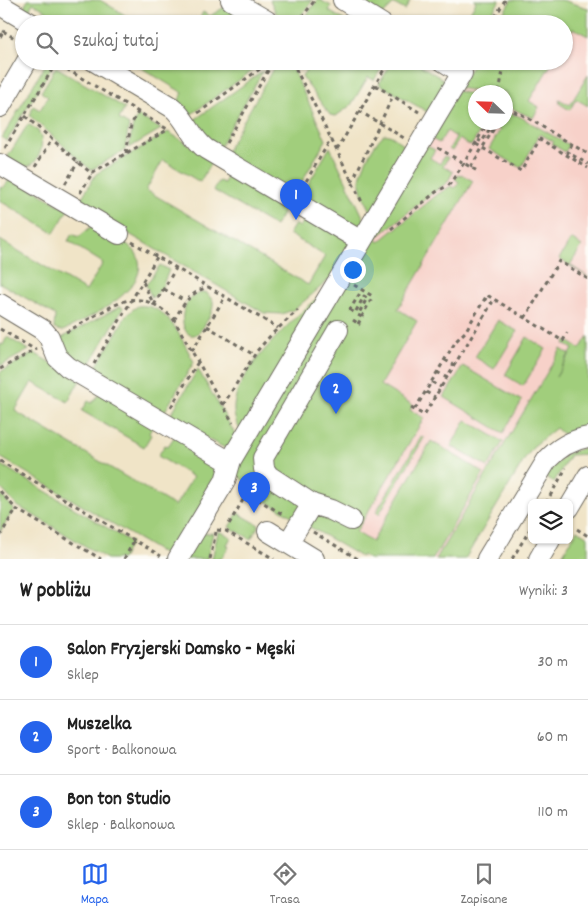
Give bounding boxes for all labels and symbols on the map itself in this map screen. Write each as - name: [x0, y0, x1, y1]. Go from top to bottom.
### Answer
- north arrow: [468, 85, 513, 130]
- pin: 1: [280, 179, 312, 220]
- your location: [340, 257, 366, 283]
- pin: 2: [320, 373, 352, 414]
- pin: 3: [238, 472, 270, 513]

